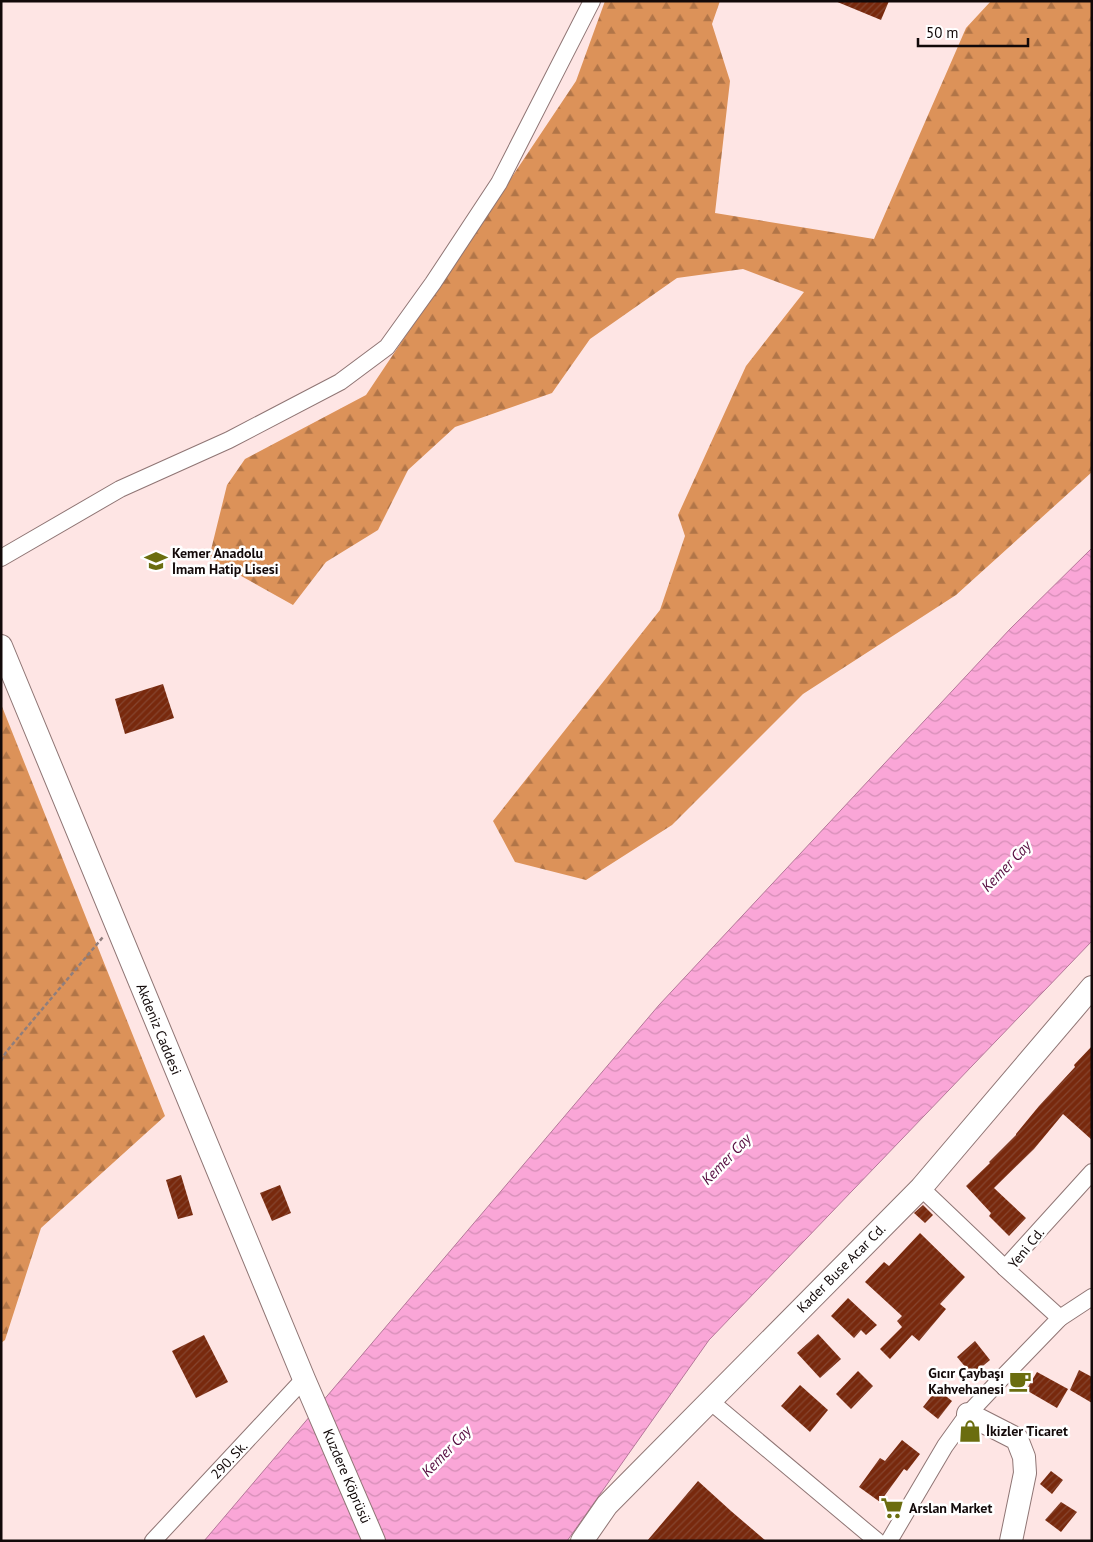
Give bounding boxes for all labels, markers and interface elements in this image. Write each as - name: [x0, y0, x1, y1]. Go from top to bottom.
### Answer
- scale bar: [918, 15, 1028, 47]
- text: 50 m: [926, 23, 959, 42]
- place label: Kemer Anadolu İmam Hatip Lisesi: [172, 544, 279, 578]
- school or university icon: Kemer Anadolu İmam Hatip Lisesi: [143, 548, 169, 574]
- water label: Kemer Cay: [977, 835, 1036, 896]
- street label: Akdeniz Caddesi: [132, 981, 186, 1077]
- water label: Kemer Cay: [697, 1128, 756, 1189]
- street label: Kader Buse Acar Cd.: [793, 1220, 889, 1316]
- street label: Yeni Cd.: [1004, 1224, 1048, 1272]
- place label: Gıcır Çaybaşı Kahvehanesi: [928, 1364, 1004, 1398]
- cafe icon: Gıcır Çaybaşı Kahvehanesi: [1007, 1368, 1033, 1394]
- shop icon: İkizler Ticaret: [957, 1418, 983, 1444]
- water label: Kemer Cay: [417, 1420, 476, 1481]
- place label: İkizler Ticaret: [986, 1422, 1068, 1440]
- street label: Kuzdere Köprüsü: [319, 1426, 375, 1526]
- street label: 290. Sk.: [207, 1437, 251, 1483]
- supermarket icon: Arslan Market: [879, 1495, 905, 1521]
- place label: Arslan Market: [909, 1499, 992, 1517]

